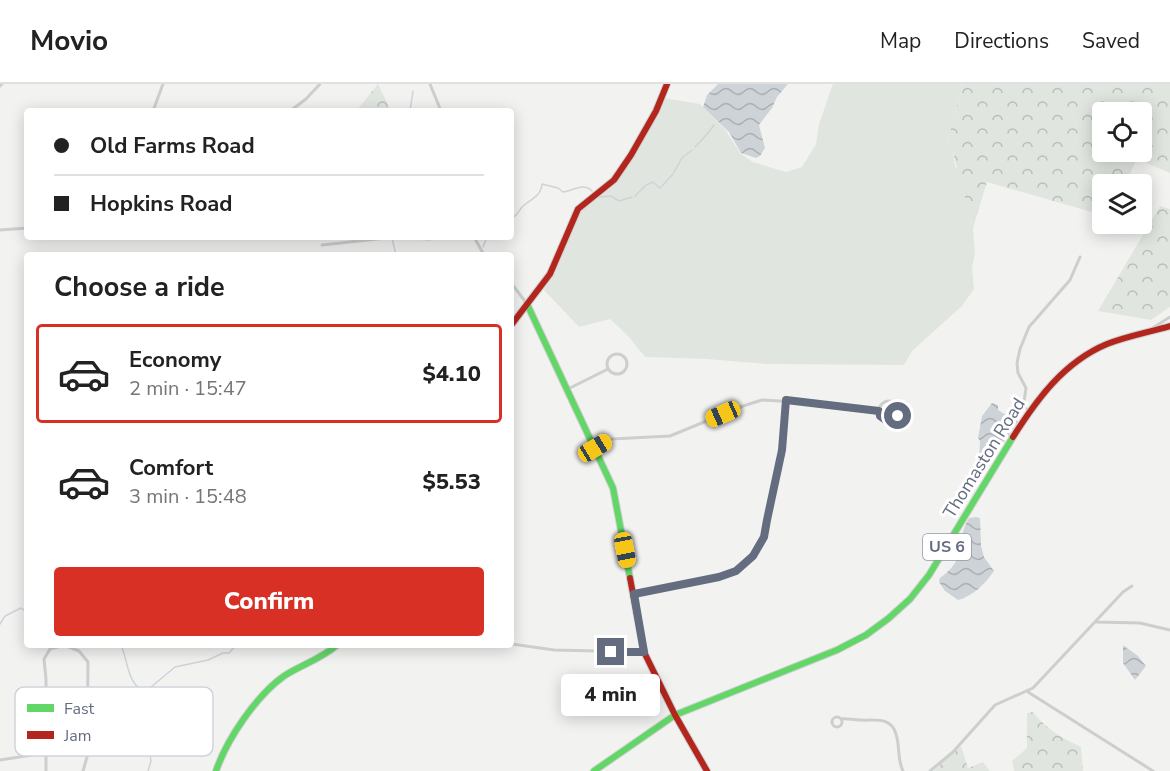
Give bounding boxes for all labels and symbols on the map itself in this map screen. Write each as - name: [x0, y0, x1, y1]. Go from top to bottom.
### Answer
- street label: Thomaston Road: [937, 393, 1031, 523]
- car: [703, 398, 743, 430]
- route start: [884, 402, 911, 429]
- car: [575, 431, 615, 465]
- car: [613, 531, 637, 569]
- road number: US 6: [923, 534, 971, 560]
- route end: [597, 638, 624, 665]
- callout: 4 min: [562, 673, 660, 715]
- legend: [15, 687, 213, 756]
- text: Fast: [64, 698, 95, 720]
- text: Jam: [63, 725, 91, 747]

